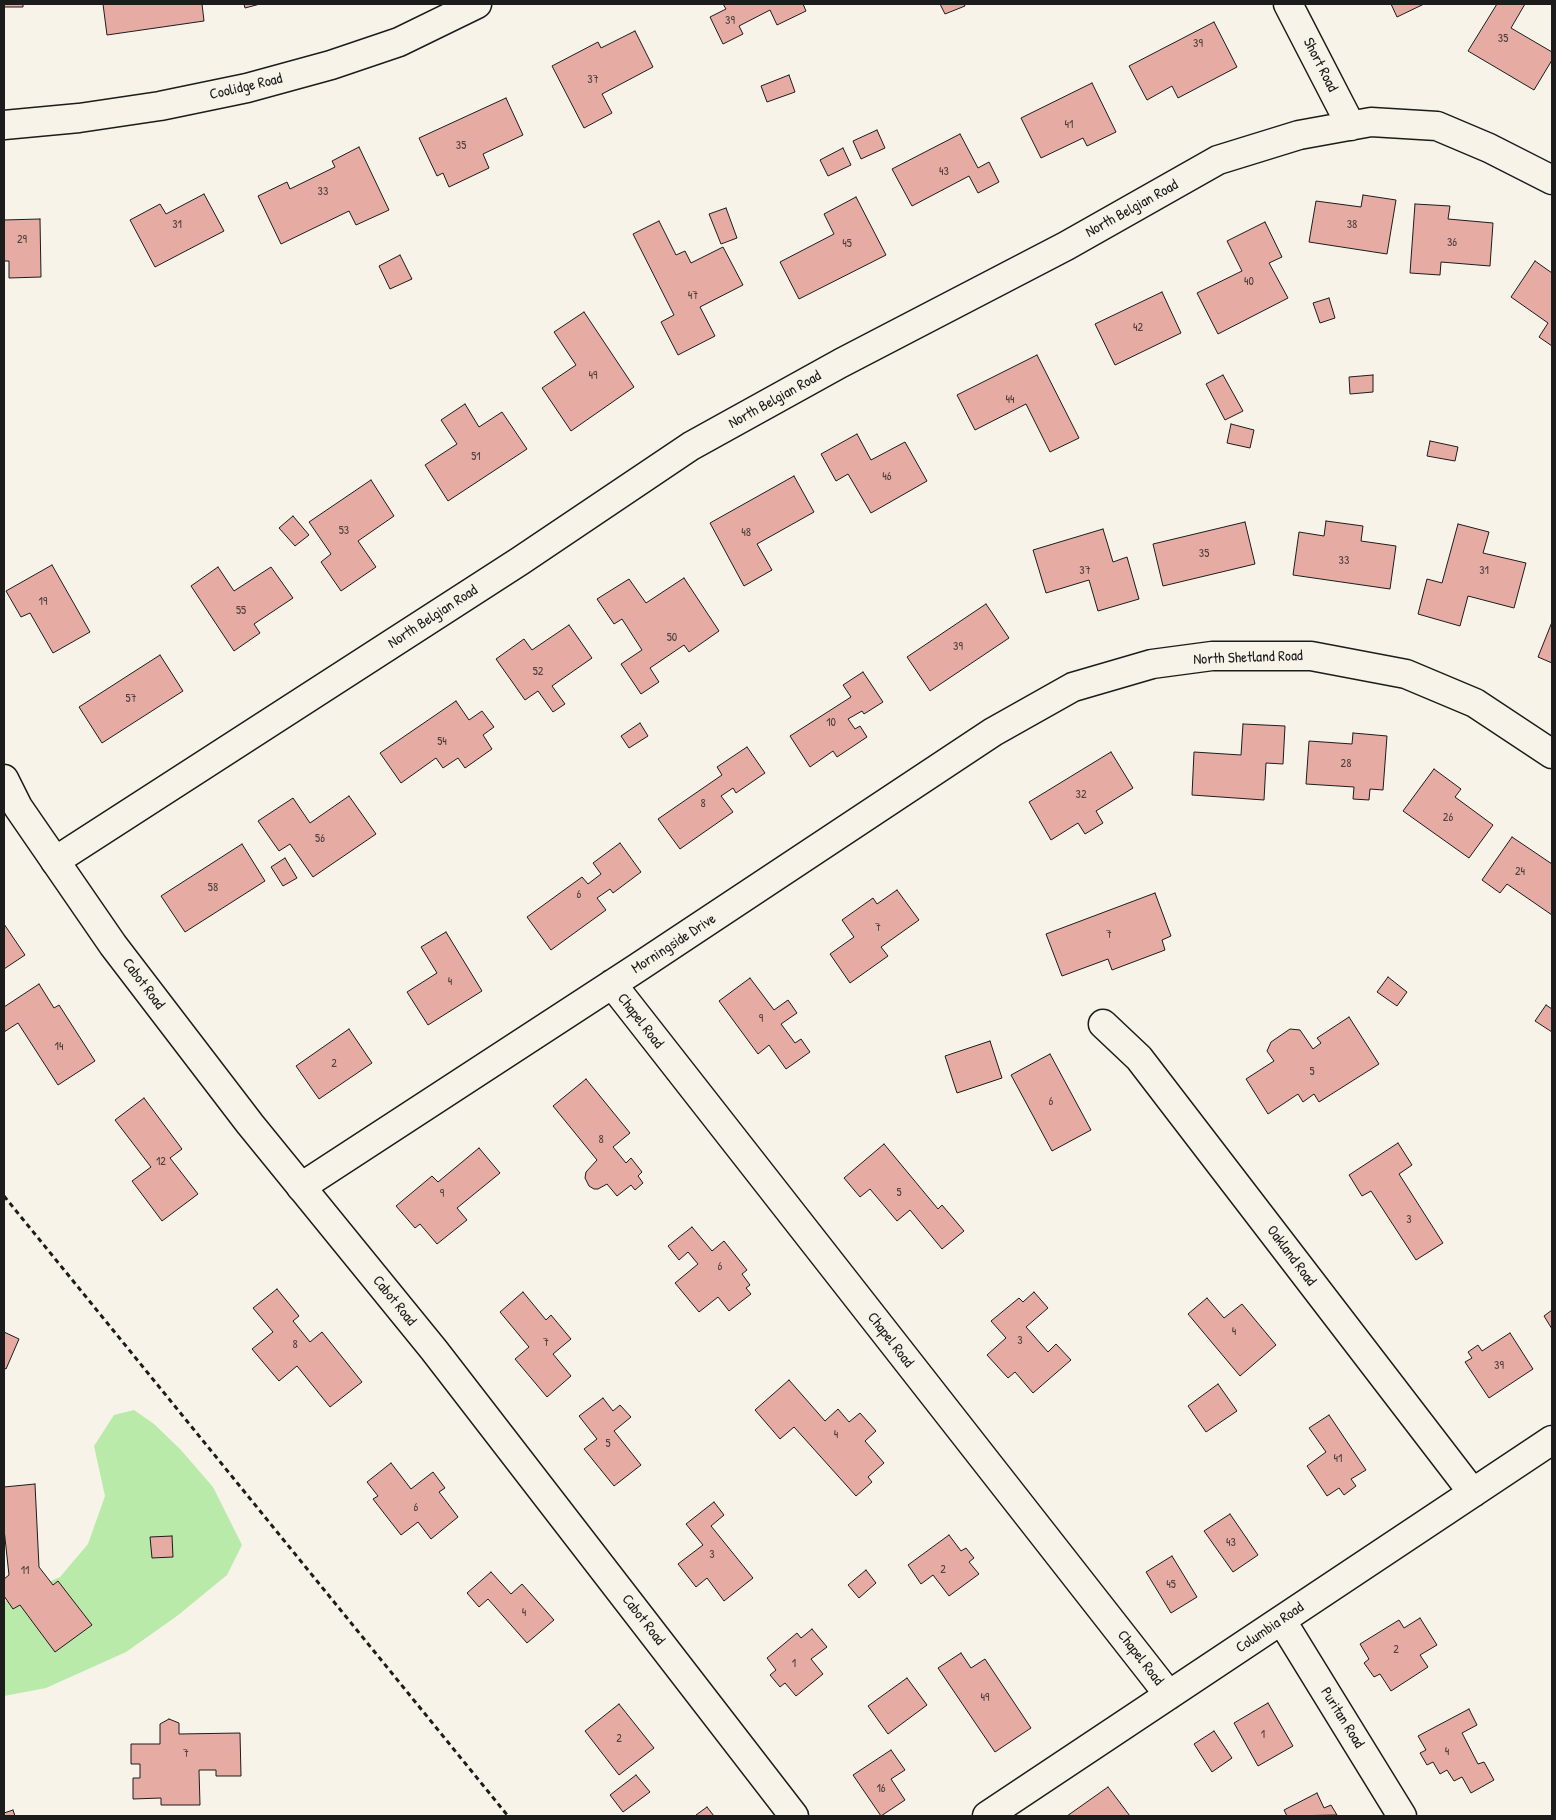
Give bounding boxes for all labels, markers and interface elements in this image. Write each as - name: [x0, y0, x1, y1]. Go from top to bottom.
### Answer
- house number: 39: [725, 14, 735, 28]
- house number: 35: [1498, 32, 1508, 46]
- street label: Short Road: [1299, 35, 1341, 95]
- house number: 39: [1193, 37, 1203, 51]
- street label: Coolidge Road: [208, 70, 284, 104]
- house number: 37: [587, 73, 599, 87]
- house number: 41: [1065, 118, 1073, 132]
- house number: 35: [456, 139, 466, 153]
- house number: 43: [939, 165, 949, 179]
- street label: North Belgian Road: [1083, 176, 1181, 242]
- house number: 33: [318, 185, 328, 199]
- house number: 31: [172, 218, 182, 232]
- house number: 38: [1347, 218, 1357, 232]
- house number: 29: [17, 233, 27, 247]
- house number: 36: [1447, 236, 1457, 250]
- house number: 45: [842, 237, 852, 251]
- house number: 40: [1244, 275, 1254, 289]
- house number: 47: [688, 289, 698, 303]
- house number: 42: [1133, 321, 1143, 335]
- street label: North Belgian Road: [726, 367, 824, 433]
- house number: 49: [589, 369, 597, 383]
- house number: 44: [1006, 393, 1014, 407]
- house number: 51: [471, 450, 481, 464]
- house number: 46: [882, 470, 892, 484]
- house number: 53: [339, 524, 349, 538]
- house number: 48: [741, 526, 751, 540]
- house number: 35: [1199, 547, 1209, 561]
- house number: 33: [1339, 554, 1349, 568]
- house number: 37: [1079, 564, 1091, 578]
- house number: 31: [1479, 564, 1489, 578]
- street label: North Belgian Road: [385, 581, 481, 653]
- house number: 19: [39, 595, 47, 609]
- house number: 55: [236, 604, 246, 618]
- house number: 50: [667, 631, 677, 645]
- house number: 39: [953, 640, 963, 654]
- street label: North Shetland Road: [1193, 647, 1303, 669]
- house number: 52: [533, 665, 543, 679]
- house number: 57: [125, 692, 137, 706]
- house number: 10: [826, 716, 836, 730]
- house number: 54: [437, 735, 447, 749]
- house number: 28: [1341, 757, 1351, 771]
- house number: 32: [1076, 788, 1086, 802]
- house number: 8: [700, 797, 706, 811]
- house number: 26: [1443, 811, 1453, 825]
- house number: 56: [315, 832, 325, 846]
- house number: 24: [1515, 865, 1525, 879]
- house number: 58: [208, 881, 218, 895]
- house number: 6: [577, 888, 581, 902]
- street label: Morningside Drive: [628, 910, 720, 978]
- house number: 7: [875, 921, 881, 935]
- house number: 7: [1106, 928, 1112, 942]
- street label: Cabot Road: [118, 955, 168, 1013]
- house number: 4: [448, 975, 452, 989]
- street label: Chapel Road: [613, 990, 667, 1052]
- house number: 9: [759, 1012, 763, 1026]
- house number: 14: [55, 1040, 63, 1054]
- house number: 2: [331, 1057, 337, 1071]
- house number: 5: [1309, 1065, 1315, 1079]
- house number: 6: [1049, 1095, 1053, 1109]
- house number: 8: [598, 1133, 604, 1147]
- house number: 12: [156, 1155, 166, 1169]
- house number: 5: [896, 1186, 902, 1200]
- house number: 9: [440, 1187, 444, 1201]
- house number: 3: [1406, 1213, 1412, 1227]
- street label: Oakland Road: [1262, 1222, 1320, 1290]
- house number: 6: [718, 1260, 722, 1274]
- street label: Cabot Road: [368, 1272, 420, 1330]
- street label: Chapel Road: [863, 1309, 917, 1371]
- house number: 4: [1232, 1325, 1236, 1339]
- house number: 3: [1017, 1334, 1023, 1348]
- house number: 7: [543, 1336, 549, 1350]
- house number: 8: [292, 1338, 298, 1352]
- house number: 39: [1494, 1359, 1504, 1373]
- house number: 4: [834, 1428, 838, 1442]
- house number: 5: [605, 1437, 611, 1451]
- house number: 41: [1334, 1452, 1342, 1466]
- house number: 6: [414, 1501, 418, 1515]
- house number: 43: [1226, 1536, 1236, 1550]
- house number: 3: [709, 1548, 715, 1562]
- house number: 2: [940, 1563, 946, 1577]
- house number: 11: [21, 1564, 29, 1578]
- house number: 45: [1166, 1578, 1176, 1592]
- street label: Cabot Road: [618, 1591, 668, 1649]
- street label: Columbia Road: [1233, 1599, 1307, 1657]
- house number: 4: [522, 1606, 526, 1620]
- street label: Chapel Road: [1113, 1627, 1167, 1689]
- house number: 2: [1393, 1643, 1399, 1657]
- house number: 1: [792, 1657, 796, 1671]
- street label: Puritan Road: [1316, 1684, 1368, 1752]
- house number: 49: [981, 1691, 989, 1705]
- house number: 1: [1261, 1728, 1265, 1742]
- house number: 2: [616, 1732, 622, 1746]
- house number: 4: [1445, 1745, 1449, 1759]
- house number: 7: [183, 1747, 189, 1761]
- house number: 16: [876, 1782, 886, 1796]

